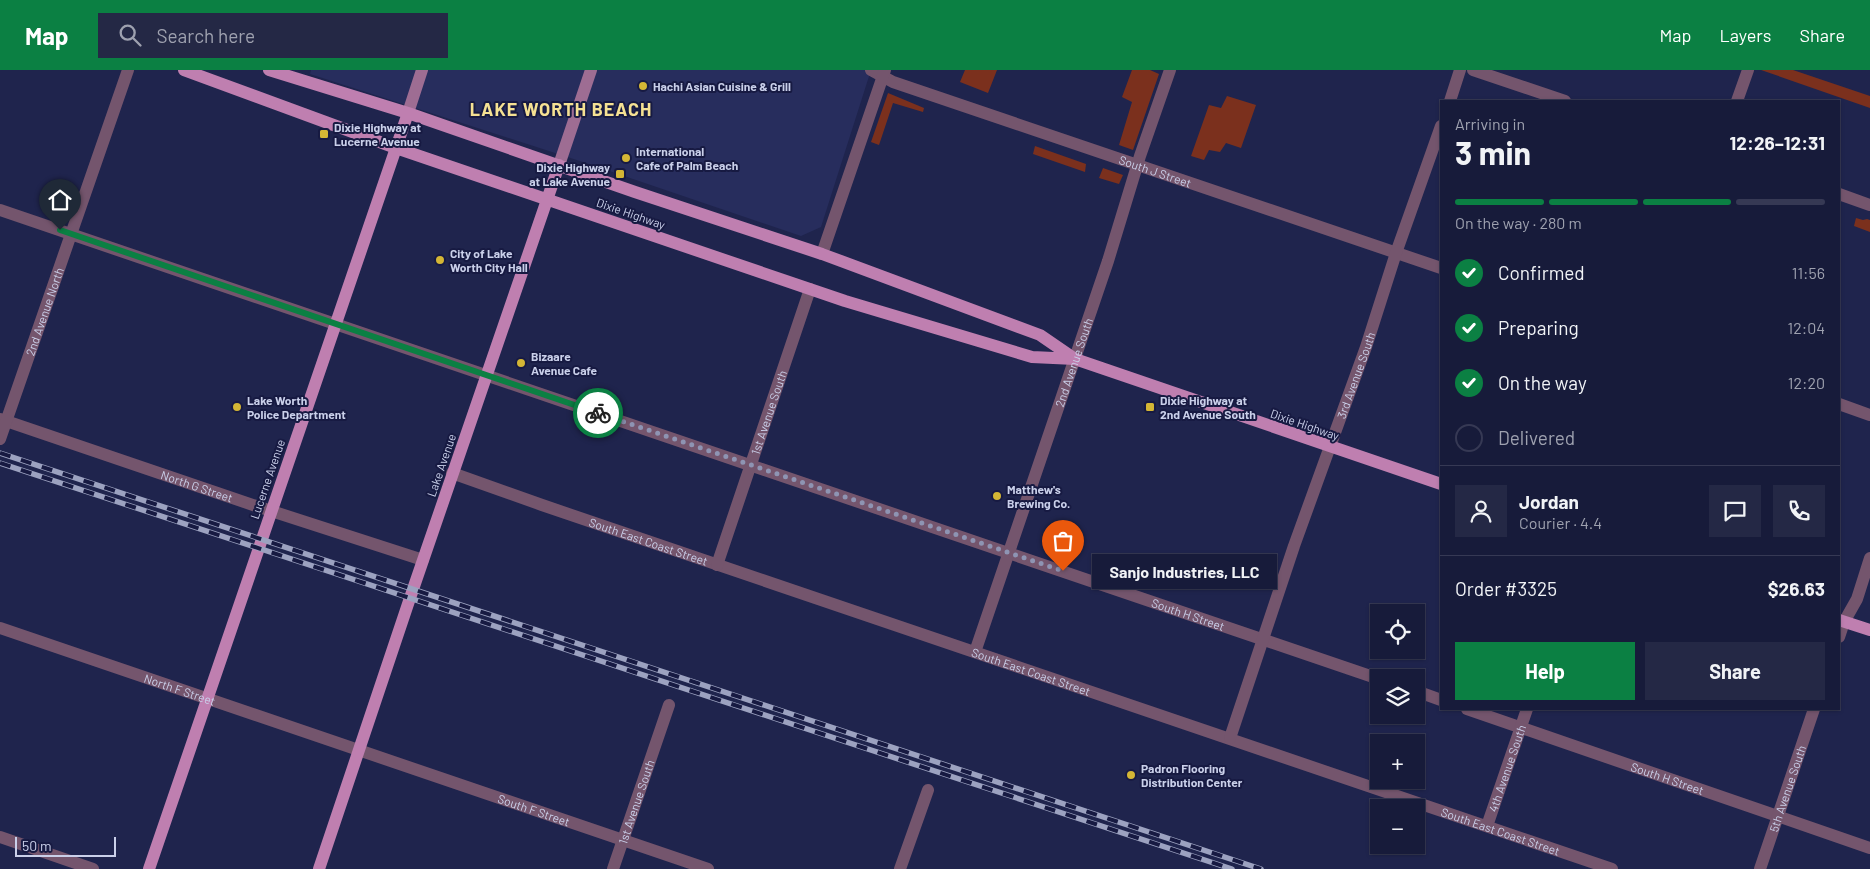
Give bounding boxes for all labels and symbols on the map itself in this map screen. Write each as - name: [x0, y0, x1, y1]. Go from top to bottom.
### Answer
- place label: Hachi Asian Cuisine & Grill: [653, 79, 791, 93]
- marker: Hachi Asian Cuisine & Grill: [637, 80, 649, 92]
- district label: LAKE WORTH BEACH: [470, 98, 652, 120]
- place label: Dixie Highway at Lucerne Avenue: [334, 120, 421, 148]
- marker: Dixie Highway at Lucerne Avenue: [318, 128, 330, 140]
- place label: International Cafe of Palm Beach: [636, 144, 738, 172]
- marker: International Cafe of Palm Beach: [620, 152, 632, 164]
- street label: South J Street: [1117, 152, 1193, 190]
- place label: Dixie Highway at Lake Avenue: [529, 160, 610, 188]
- marker: Dixie Highway at Lake Avenue: [614, 168, 626, 180]
- pin: [39, 179, 81, 230]
- street label: Dixie Highway: [595, 195, 668, 231]
- place label: City of Lake Worth City Hall: [450, 246, 528, 274]
- marker: City of Lake Worth City Hall: [434, 254, 446, 266]
- street label: 2nd Avenue North: [22, 265, 66, 357]
- street label: 2nd Avenue South: [1052, 316, 1095, 409]
- street label: 3rd Avenue South: [1334, 330, 1377, 420]
- place label: Bizaare Avenue Cafe: [531, 349, 598, 377]
- marker: Bizaare Avenue Cafe: [515, 357, 527, 369]
- street label: 1st Avenue South: [748, 368, 789, 456]
- courier: [573, 388, 623, 438]
- place label: Lake Worth Police Department: [247, 393, 346, 421]
- place label: Dixie Highway at 2nd Avenue South: [1160, 393, 1256, 421]
- marker: Lake Worth Police Department: [231, 401, 243, 413]
- marker: Dixie Highway at 2nd Avenue South: [1144, 401, 1156, 413]
- street label: Dixie Highway: [1269, 406, 1342, 442]
- street label: Lake Avenue: [424, 432, 458, 498]
- street label: Lucerne Avenue: [247, 437, 287, 521]
- street label: North G Street: [159, 467, 235, 505]
- place label: Matthew's Brewing Co.: [1007, 482, 1070, 510]
- marker: Matthew's Brewing Co.: [991, 490, 1003, 502]
- street label: South East Coast Street: [587, 515, 710, 568]
- pin: [1042, 520, 1084, 571]
- callout: Sanjo Industries, LLC: [1093, 554, 1278, 588]
- street label: South H Street: [1150, 595, 1227, 633]
- street label: South East Coast Street: [970, 645, 1092, 698]
- street label: North F Street: [142, 671, 217, 708]
- street label: 4th Avenue South: [1485, 723, 1528, 814]
- street label: 5th Avenue South: [1766, 743, 1808, 834]
- street label: 1st Avenue South: [615, 758, 657, 846]
- street label: South H Street: [1629, 759, 1706, 797]
- place label: Padron Flooring Distribution Center: [1141, 761, 1243, 789]
- marker: Padron Flooring Distribution Center: [1125, 769, 1137, 781]
- street label: South F Street: [496, 791, 572, 828]
- street label: South East Coast Street: [1439, 804, 1562, 858]
- scale bar: [15, 834, 116, 857]

